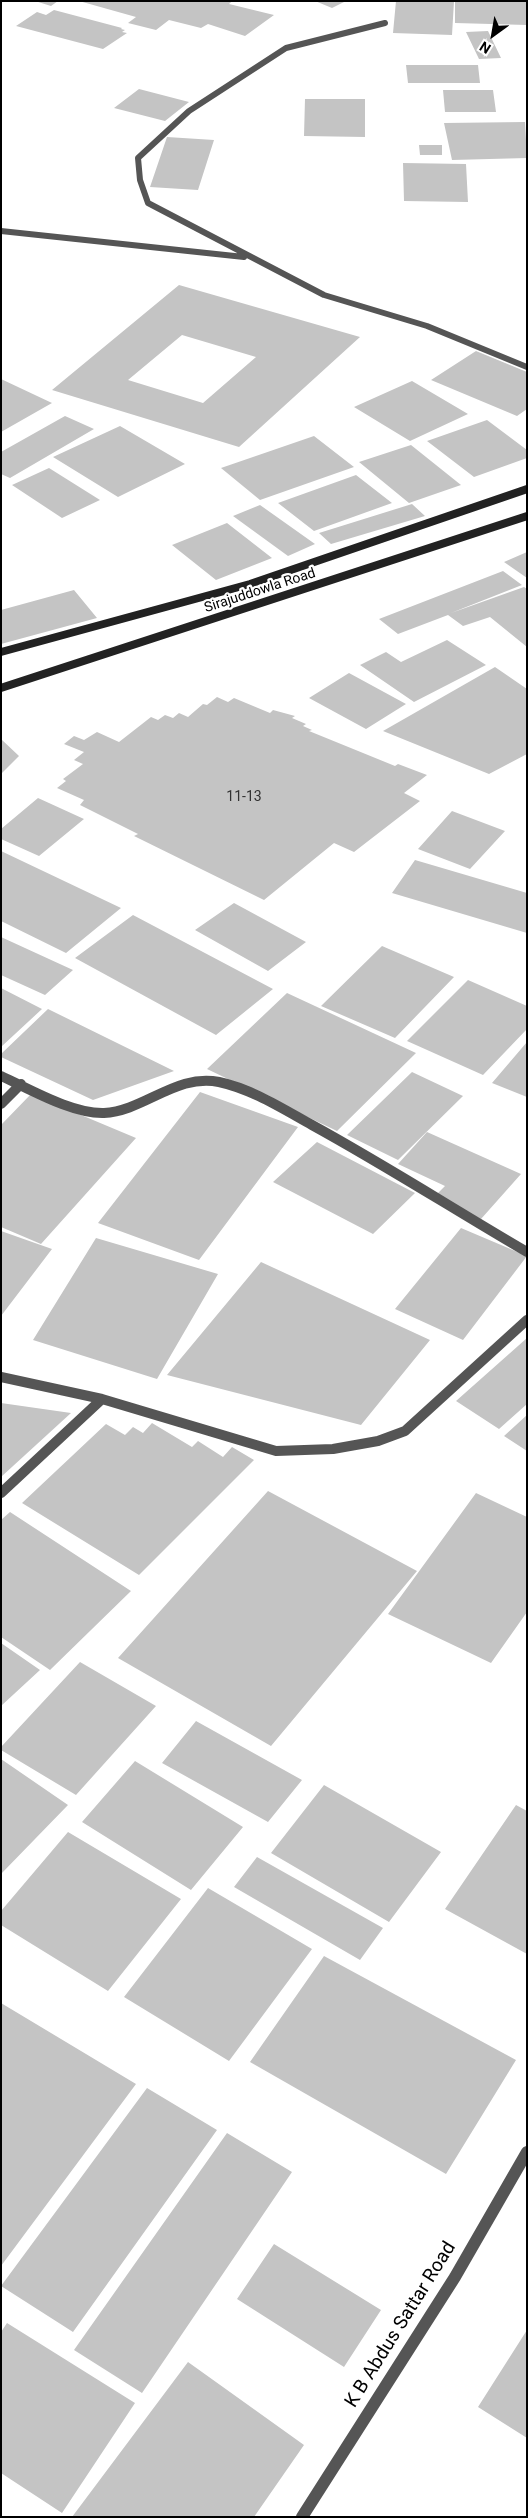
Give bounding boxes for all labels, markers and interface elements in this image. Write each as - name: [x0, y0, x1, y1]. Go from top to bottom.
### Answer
- north arrow: [468, 10, 518, 60]
- text: N: [477, 38, 493, 57]
- street label: Sirajuddowla Road: [202, 565, 318, 617]
- house number: 11-13: [226, 789, 262, 805]
- street label: K B Abdus Sattar Road: [341, 2238, 461, 2412]

